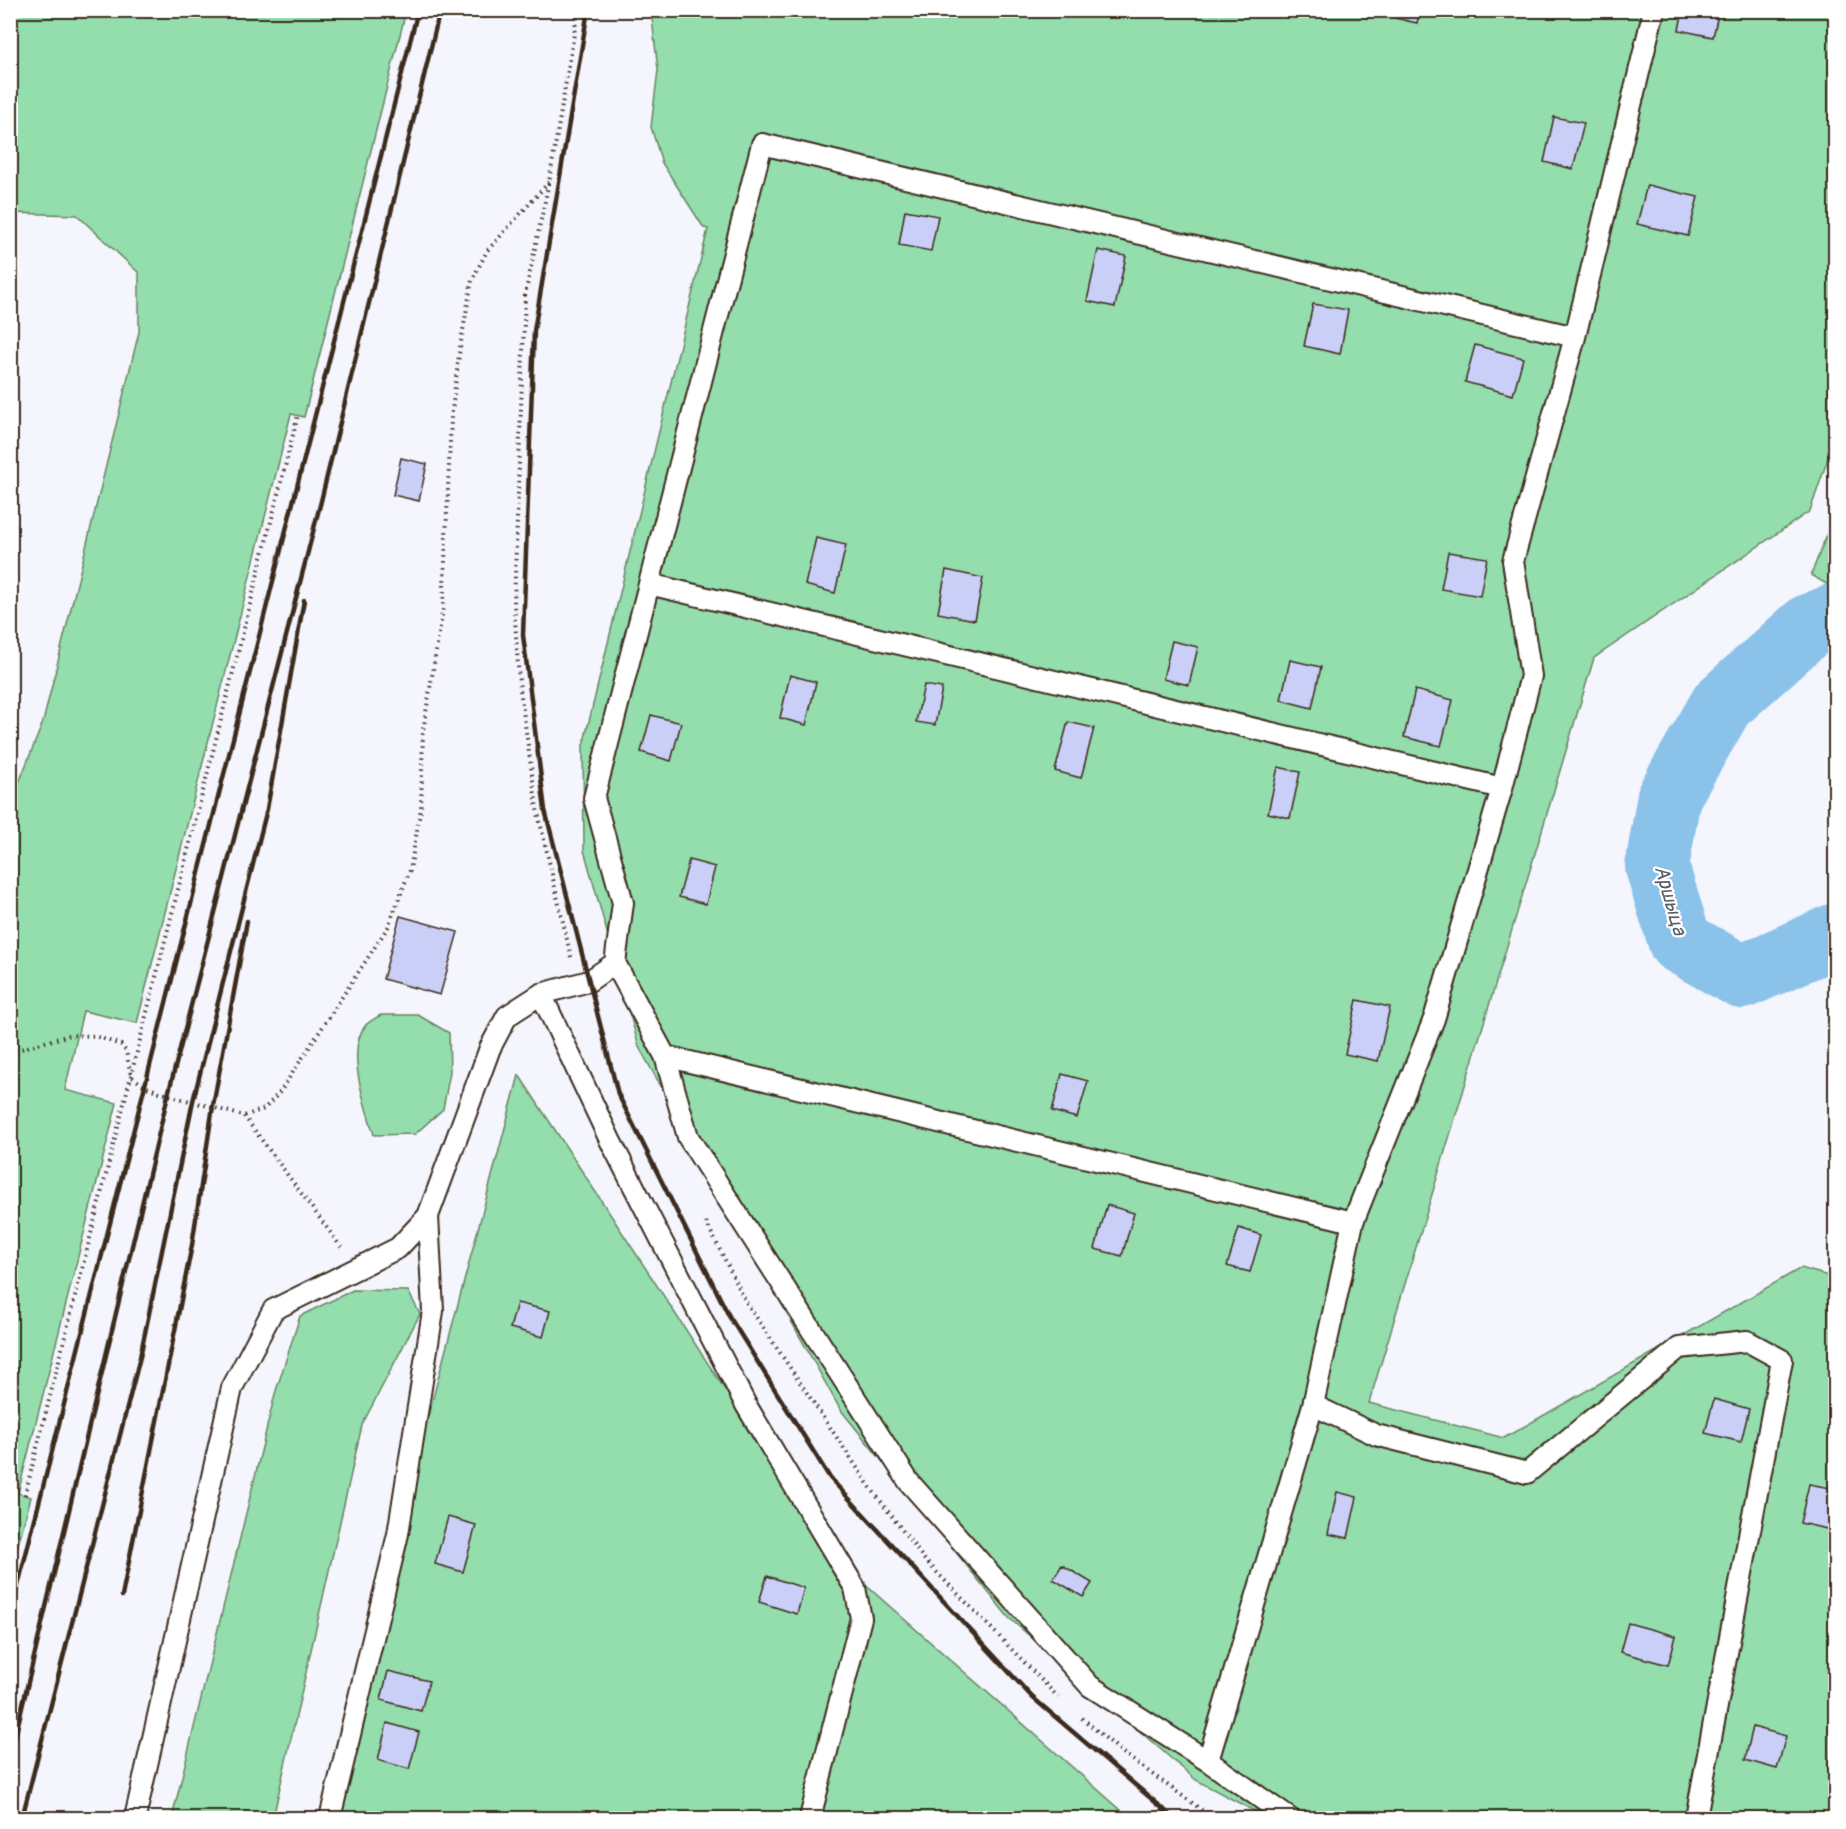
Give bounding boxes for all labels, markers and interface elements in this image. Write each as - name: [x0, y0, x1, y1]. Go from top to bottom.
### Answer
- water label: Аршыца: [1649, 862, 1693, 939]

